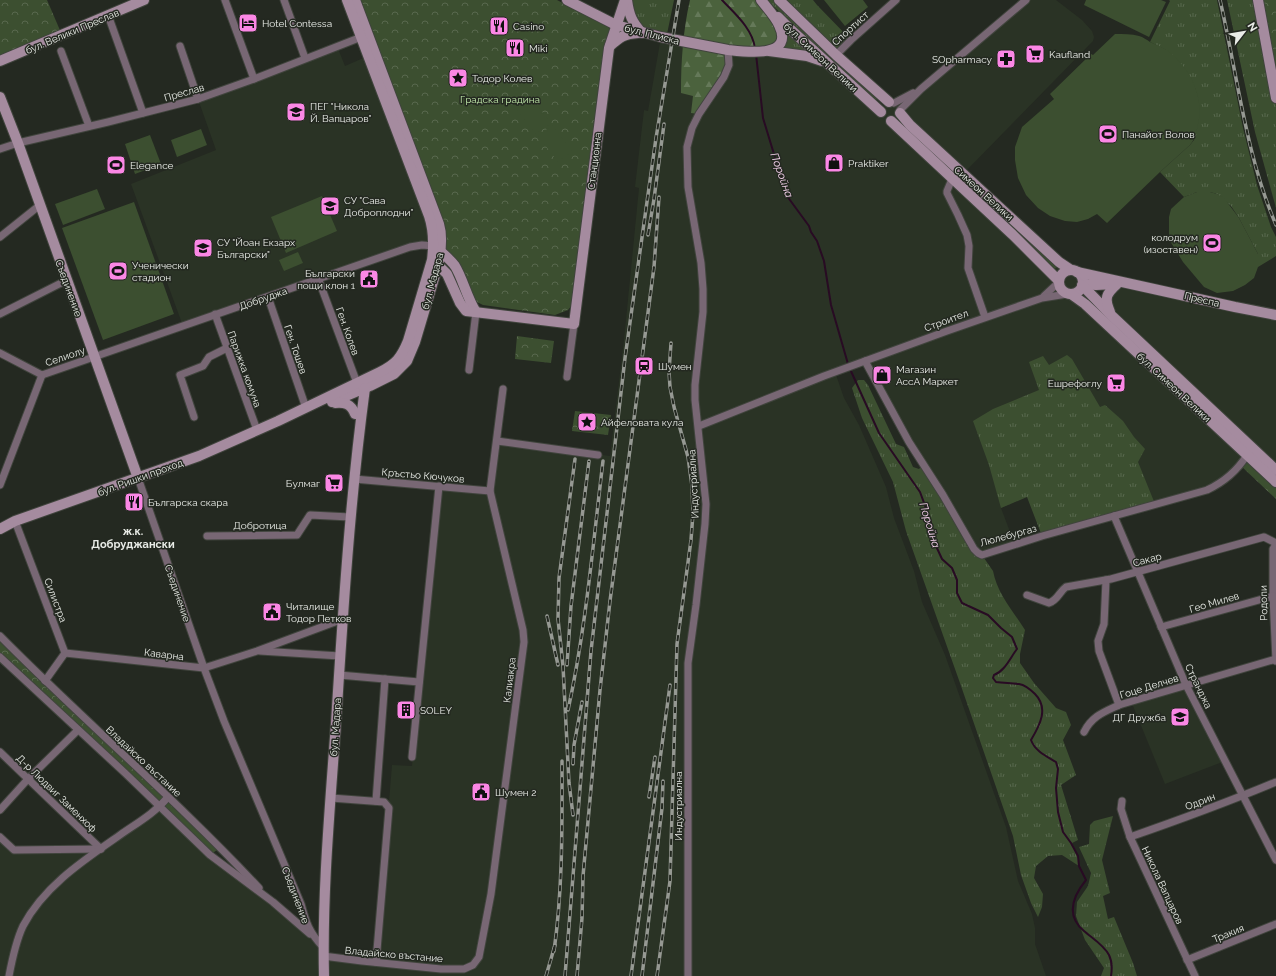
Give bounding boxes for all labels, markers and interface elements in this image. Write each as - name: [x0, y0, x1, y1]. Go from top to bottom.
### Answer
- street label: бул. Велики Преслав: [24, 7, 121, 56]
- street label: Спортист: [830, 9, 871, 48]
- hotel icon: Hotel Contessa: [237, 12, 259, 34]
- north arrow: [1224, 12, 1264, 52]
- restaurant icon: Casino: [488, 15, 510, 37]
- place label: Hotel Contessa: [262, 18, 332, 29]
- street label: бул. Симеон Велики: [782, 20, 860, 94]
- text: N: [1244, 20, 1260, 34]
- place label: Casino: [513, 21, 544, 32]
- street label: бул. Плиска: [623, 22, 681, 47]
- restaurant icon: Miki: [504, 37, 526, 59]
- place label: Miki: [529, 43, 547, 54]
- supermarket icon: Kaufland: [1024, 43, 1046, 65]
- pharmacy icon: SOpharmacy: [995, 48, 1017, 70]
- place label: Kaufland: [1049, 49, 1090, 60]
- place label: SOpharmacy: [932, 54, 993, 65]
- place icon: Тодор Колев: [447, 67, 469, 89]
- place label: Тодор Колев: [472, 73, 532, 84]
- street label: Преслав: [163, 82, 205, 103]
- park label: Градска градина: [460, 94, 540, 105]
- school or university icon: ПЕГ "Никола Й. Вапцаров": [285, 101, 307, 123]
- place label: ПЕГ "Никола Й. Вапцаров": [310, 101, 372, 124]
- sports icon: Панайот Волов: [1097, 123, 1119, 145]
- place label: Панайот Волов: [1122, 129, 1195, 140]
- street label: Станционна: [586, 132, 603, 190]
- water label: Поройна: [767, 151, 796, 200]
- shop icon: Praktiker: [823, 152, 845, 174]
- sports icon: Elegance: [105, 154, 127, 176]
- place label: Praktiker: [848, 158, 889, 169]
- place label: Elegance: [130, 160, 174, 171]
- street label: Симеон Велики: [952, 164, 1015, 223]
- school or university icon: СУ "Сава Доброплодни": [319, 195, 341, 217]
- place label: СУ "Сава Доброплодни": [344, 195, 414, 218]
- place label: колодрум (изоставен): [1143, 232, 1198, 255]
- sports icon: колодрум (изоставен): [1201, 232, 1223, 254]
- school or university icon: СУ "Йоан Екзарх Български": [192, 237, 214, 259]
- place label: СУ "Йоан Екзарх Български": [217, 237, 295, 260]
- street label: бул. Мадара: [420, 251, 445, 311]
- street label: Съединение: [53, 258, 84, 318]
- sports icon: Ученически стадион: [107, 260, 129, 282]
- place label: Ученически стадион: [132, 260, 189, 283]
- place label: Български пощи клон 1: [297, 268, 356, 291]
- public building icon: Български пощи клон 1: [358, 268, 380, 290]
- street label: Добруджа: [238, 285, 289, 312]
- street label: Преспа: [1183, 290, 1221, 309]
- street label: Ген. Колев: [334, 306, 361, 357]
- street label: Строител: [923, 307, 970, 334]
- street label: Ген. Тошев: [282, 323, 309, 375]
- street label: Парижка комуна: [226, 330, 263, 409]
- street label: Селиолу: [44, 344, 87, 368]
- street label: бул. Симеон Велики: [1135, 350, 1213, 424]
- station icon: Шумен: [633, 355, 655, 377]
- place label: Шумен: [658, 361, 692, 372]
- shop icon: Магазин АссА Маркет: [871, 364, 893, 386]
- place label: Магазин АссА Маркет: [896, 364, 959, 387]
- supermarket icon: Ешрефоглу: [1105, 372, 1127, 394]
- place label: Ешрефоглу: [1048, 378, 1103, 389]
- place icon: Айфеловата кула: [576, 411, 598, 433]
- place label: Айфеловата кула: [601, 417, 683, 428]
- street label: Индустриална: [686, 449, 701, 519]
- street label: бул. Ришки проход: [96, 457, 184, 498]
- street label: Кръстьо Кючуков: [381, 466, 465, 485]
- supermarket icon: Булмаг: [323, 472, 345, 494]
- place label: Булмаг: [286, 478, 320, 489]
- restaurant icon: Българска скара: [123, 491, 145, 513]
- place label: Българска скара: [148, 497, 228, 508]
- water label: Поройна: [916, 501, 943, 550]
- street label: Добротица: [233, 520, 287, 531]
- street label: Люлебургаз: [979, 523, 1038, 548]
- district label: ж.к. Добруджански: [91, 525, 175, 551]
- street label: Сакар: [1132, 550, 1163, 569]
- street label: Съединение: [163, 563, 192, 623]
- street label: Силистра: [42, 577, 69, 624]
- street label: Родопи: [1258, 585, 1269, 621]
- street label: Гео Милев: [1188, 590, 1240, 615]
- public building icon: Читалище Тодор Петков: [261, 601, 283, 623]
- place label: Читалище Тодор Петков: [286, 601, 351, 624]
- street label: Каварна: [143, 647, 184, 662]
- street label: Калиакра: [501, 657, 518, 703]
- street label: Странджа: [1183, 662, 1214, 710]
- street label: Гоце Делчев: [1118, 672, 1180, 701]
- street label: бул. Мадара: [328, 697, 343, 757]
- building icon: SOLEY: [395, 699, 417, 721]
- place label: SOLEY: [420, 705, 453, 716]
- school or university icon: ДГ Дружба: [1169, 706, 1191, 728]
- place label: ДГ Дружба: [1113, 712, 1166, 723]
- street label: Владайско въстание: [104, 724, 184, 799]
- street label: Д-р Людвиг Заменхоф: [14, 752, 99, 834]
- street label: Индустриална: [673, 771, 684, 841]
- public building icon: Шумен 2: [470, 781, 492, 803]
- place label: Шумен 2: [495, 787, 536, 798]
- street label: Одрин: [1184, 791, 1217, 812]
- street label: Никола Вапцаров: [1140, 845, 1185, 926]
- street label: Съединение: [280, 865, 311, 925]
- street label: Тракия: [1211, 922, 1246, 945]
- street label: Владайско въстание: [344, 945, 444, 964]

